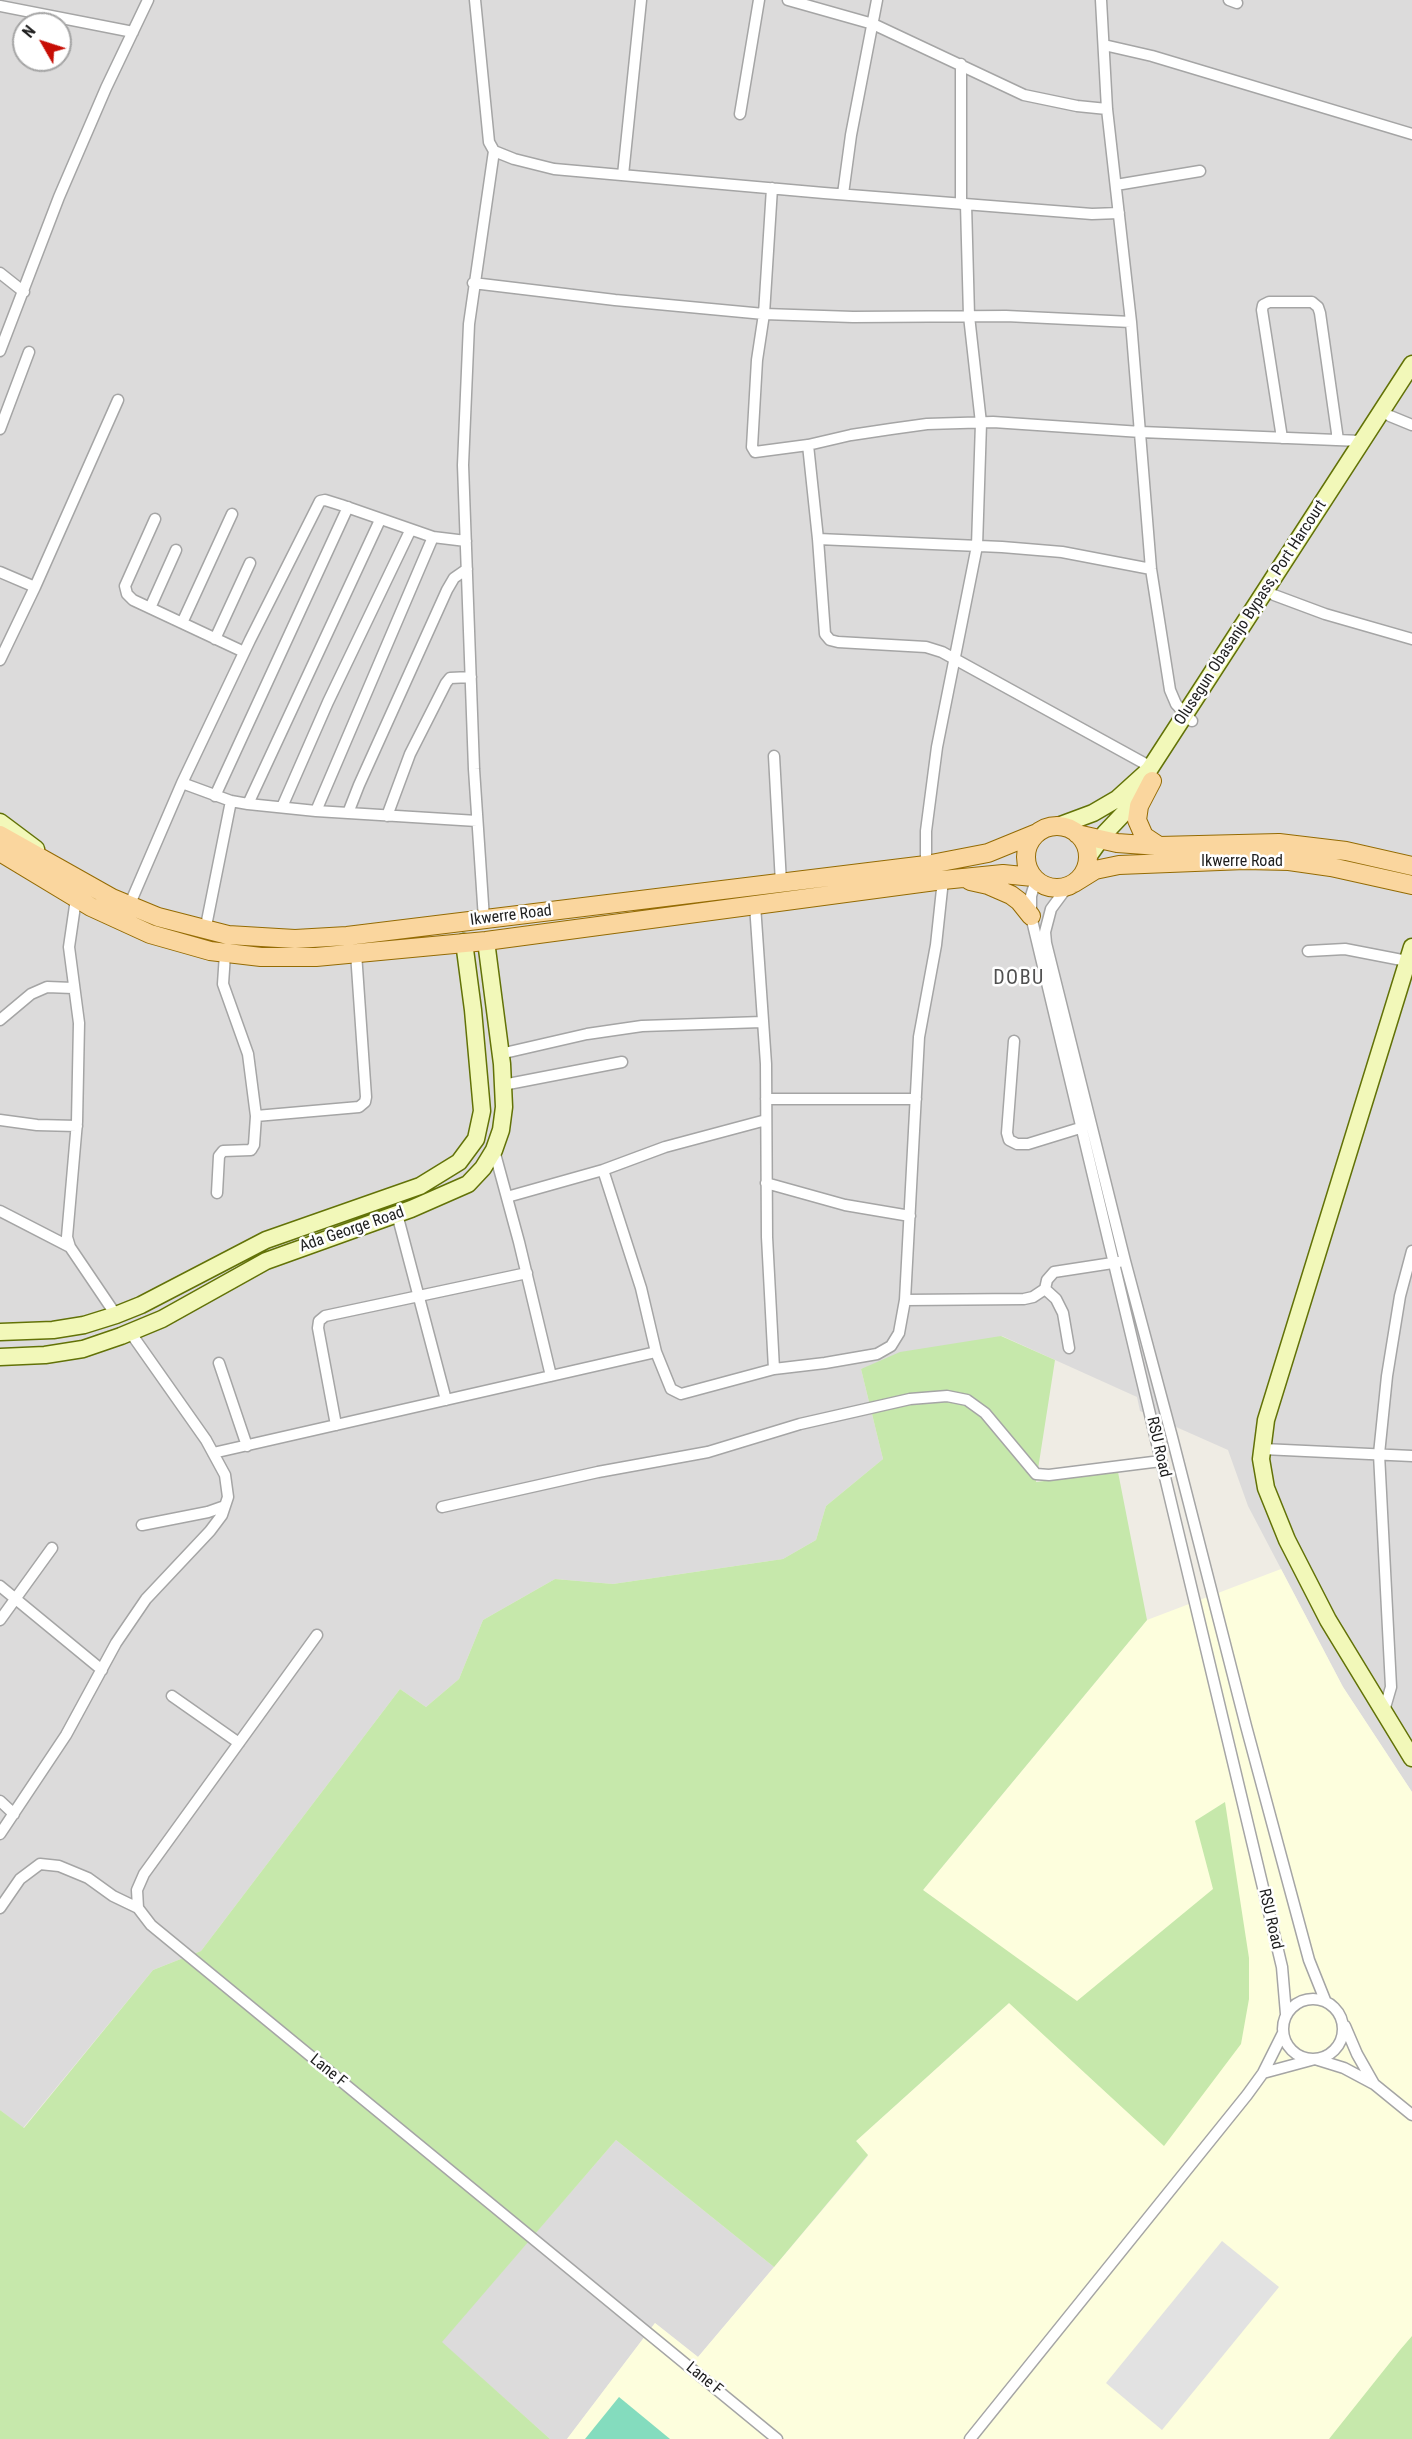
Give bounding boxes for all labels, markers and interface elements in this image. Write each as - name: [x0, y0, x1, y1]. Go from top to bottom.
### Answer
- north arrow: [12, 12, 72, 72]
- text: N: [19, 22, 40, 41]
- street label: Olusegun Obasanjo Bypass, Port Harcourt: [1171, 497, 1331, 729]
- street label: Ikwerre Road: [1201, 852, 1283, 872]
- street label: Ikwerre Road: [469, 901, 553, 931]
- district label: DOBU: [993, 967, 1045, 991]
- street label: Ada George Road: [297, 1203, 407, 1257]
- street label: RSU Road: [1142, 1415, 1174, 1479]
- street label: RSU Road: [1254, 1887, 1286, 1951]
- street label: Lane F: [306, 2050, 350, 2092]
- street label: Lane F: [682, 2358, 726, 2400]

